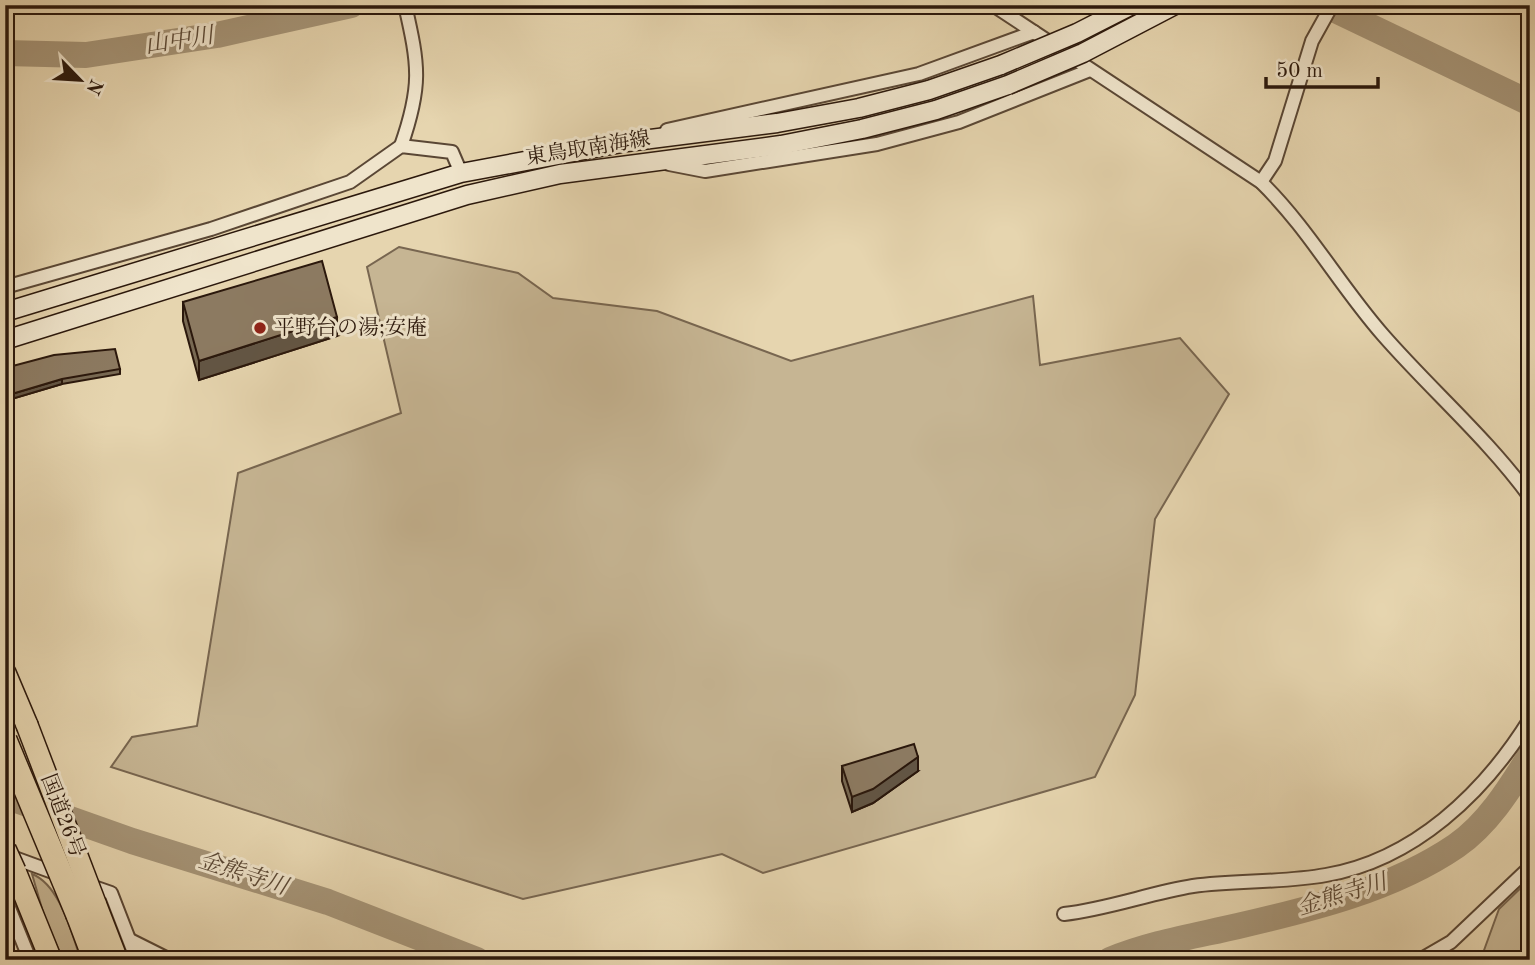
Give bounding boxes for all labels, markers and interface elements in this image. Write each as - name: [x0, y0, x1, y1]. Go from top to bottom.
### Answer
- water label: 山中川: [143, 22, 218, 58]
- north arrow: [46, 46, 116, 116]
- scale bar: [1266, 46, 1378, 90]
- text: 50 m: [1276, 61, 1323, 82]
- text: N: [81, 76, 105, 97]
- street label: 東鳥取南海線: [524, 127, 652, 169]
- place label: 平野台の湯;安庵: [274, 316, 427, 339]
- marker: 平野台の湯;安庵: [252, 320, 268, 336]
- street label: 国道26号: [37, 771, 89, 861]
- water label: 金熊寺川: [196, 847, 294, 900]
- water label: 金熊寺川: [1294, 868, 1392, 919]

